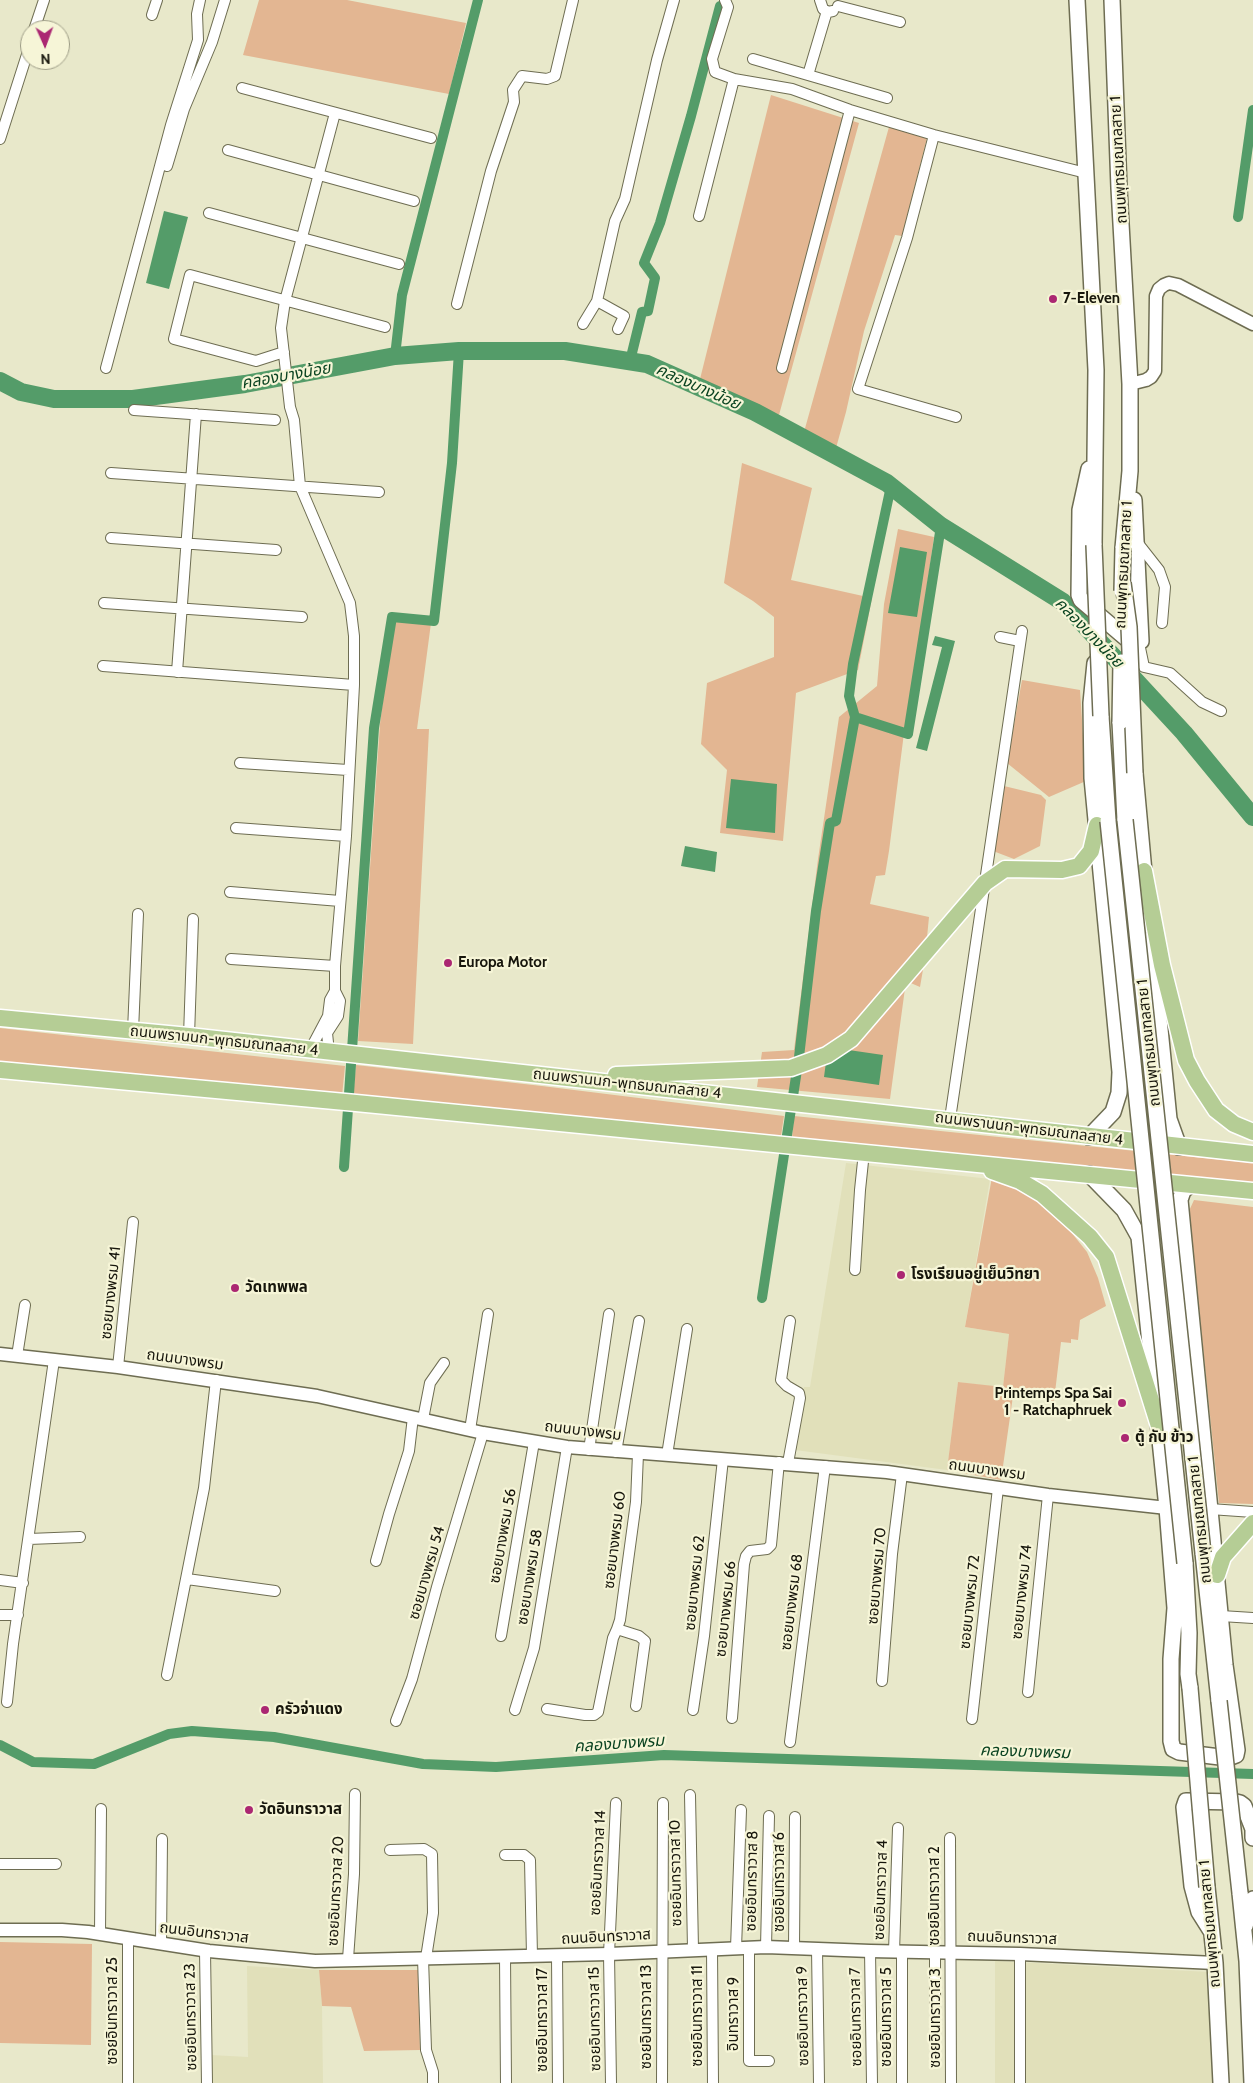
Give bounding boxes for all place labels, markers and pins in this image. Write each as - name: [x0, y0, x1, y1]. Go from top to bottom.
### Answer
- place label: 7-Eleven: [1063, 290, 1120, 308]
- marker: 7-Eleven: [1047, 293, 1059, 305]
- place label: Europa Motor: [458, 954, 547, 972]
- marker: Europa Motor: [442, 957, 454, 969]
- place label: โรงเรียนอยู่เย็นวิทยา: [911, 1266, 1040, 1284]
- marker: โรงเรียนอยู่เย็นวิทยา: [895, 1269, 907, 1281]
- place label: วัดเทพพล: [245, 1279, 308, 1297]
- marker: วัดเทพพล: [229, 1282, 241, 1294]
- place label: Printemps Spa Sai 1 - Ratchaphruek: [994, 1385, 1112, 1420]
- marker: Printemps Spa Sai 1 - Ratchaphruek: [1116, 1397, 1128, 1409]
- place label: ตู้ กับ ข้าว: [1135, 1429, 1194, 1447]
- marker: ตู้ กับ ข้าว: [1119, 1432, 1131, 1444]
- place label: ครัวจ่าแดง: [275, 1701, 343, 1719]
- marker: ครัวจ่าแดง: [259, 1704, 271, 1716]
- place label: วัดอินทราวาส: [259, 1801, 342, 1819]
- marker: วัดอินทราวาส: [243, 1804, 255, 1816]

